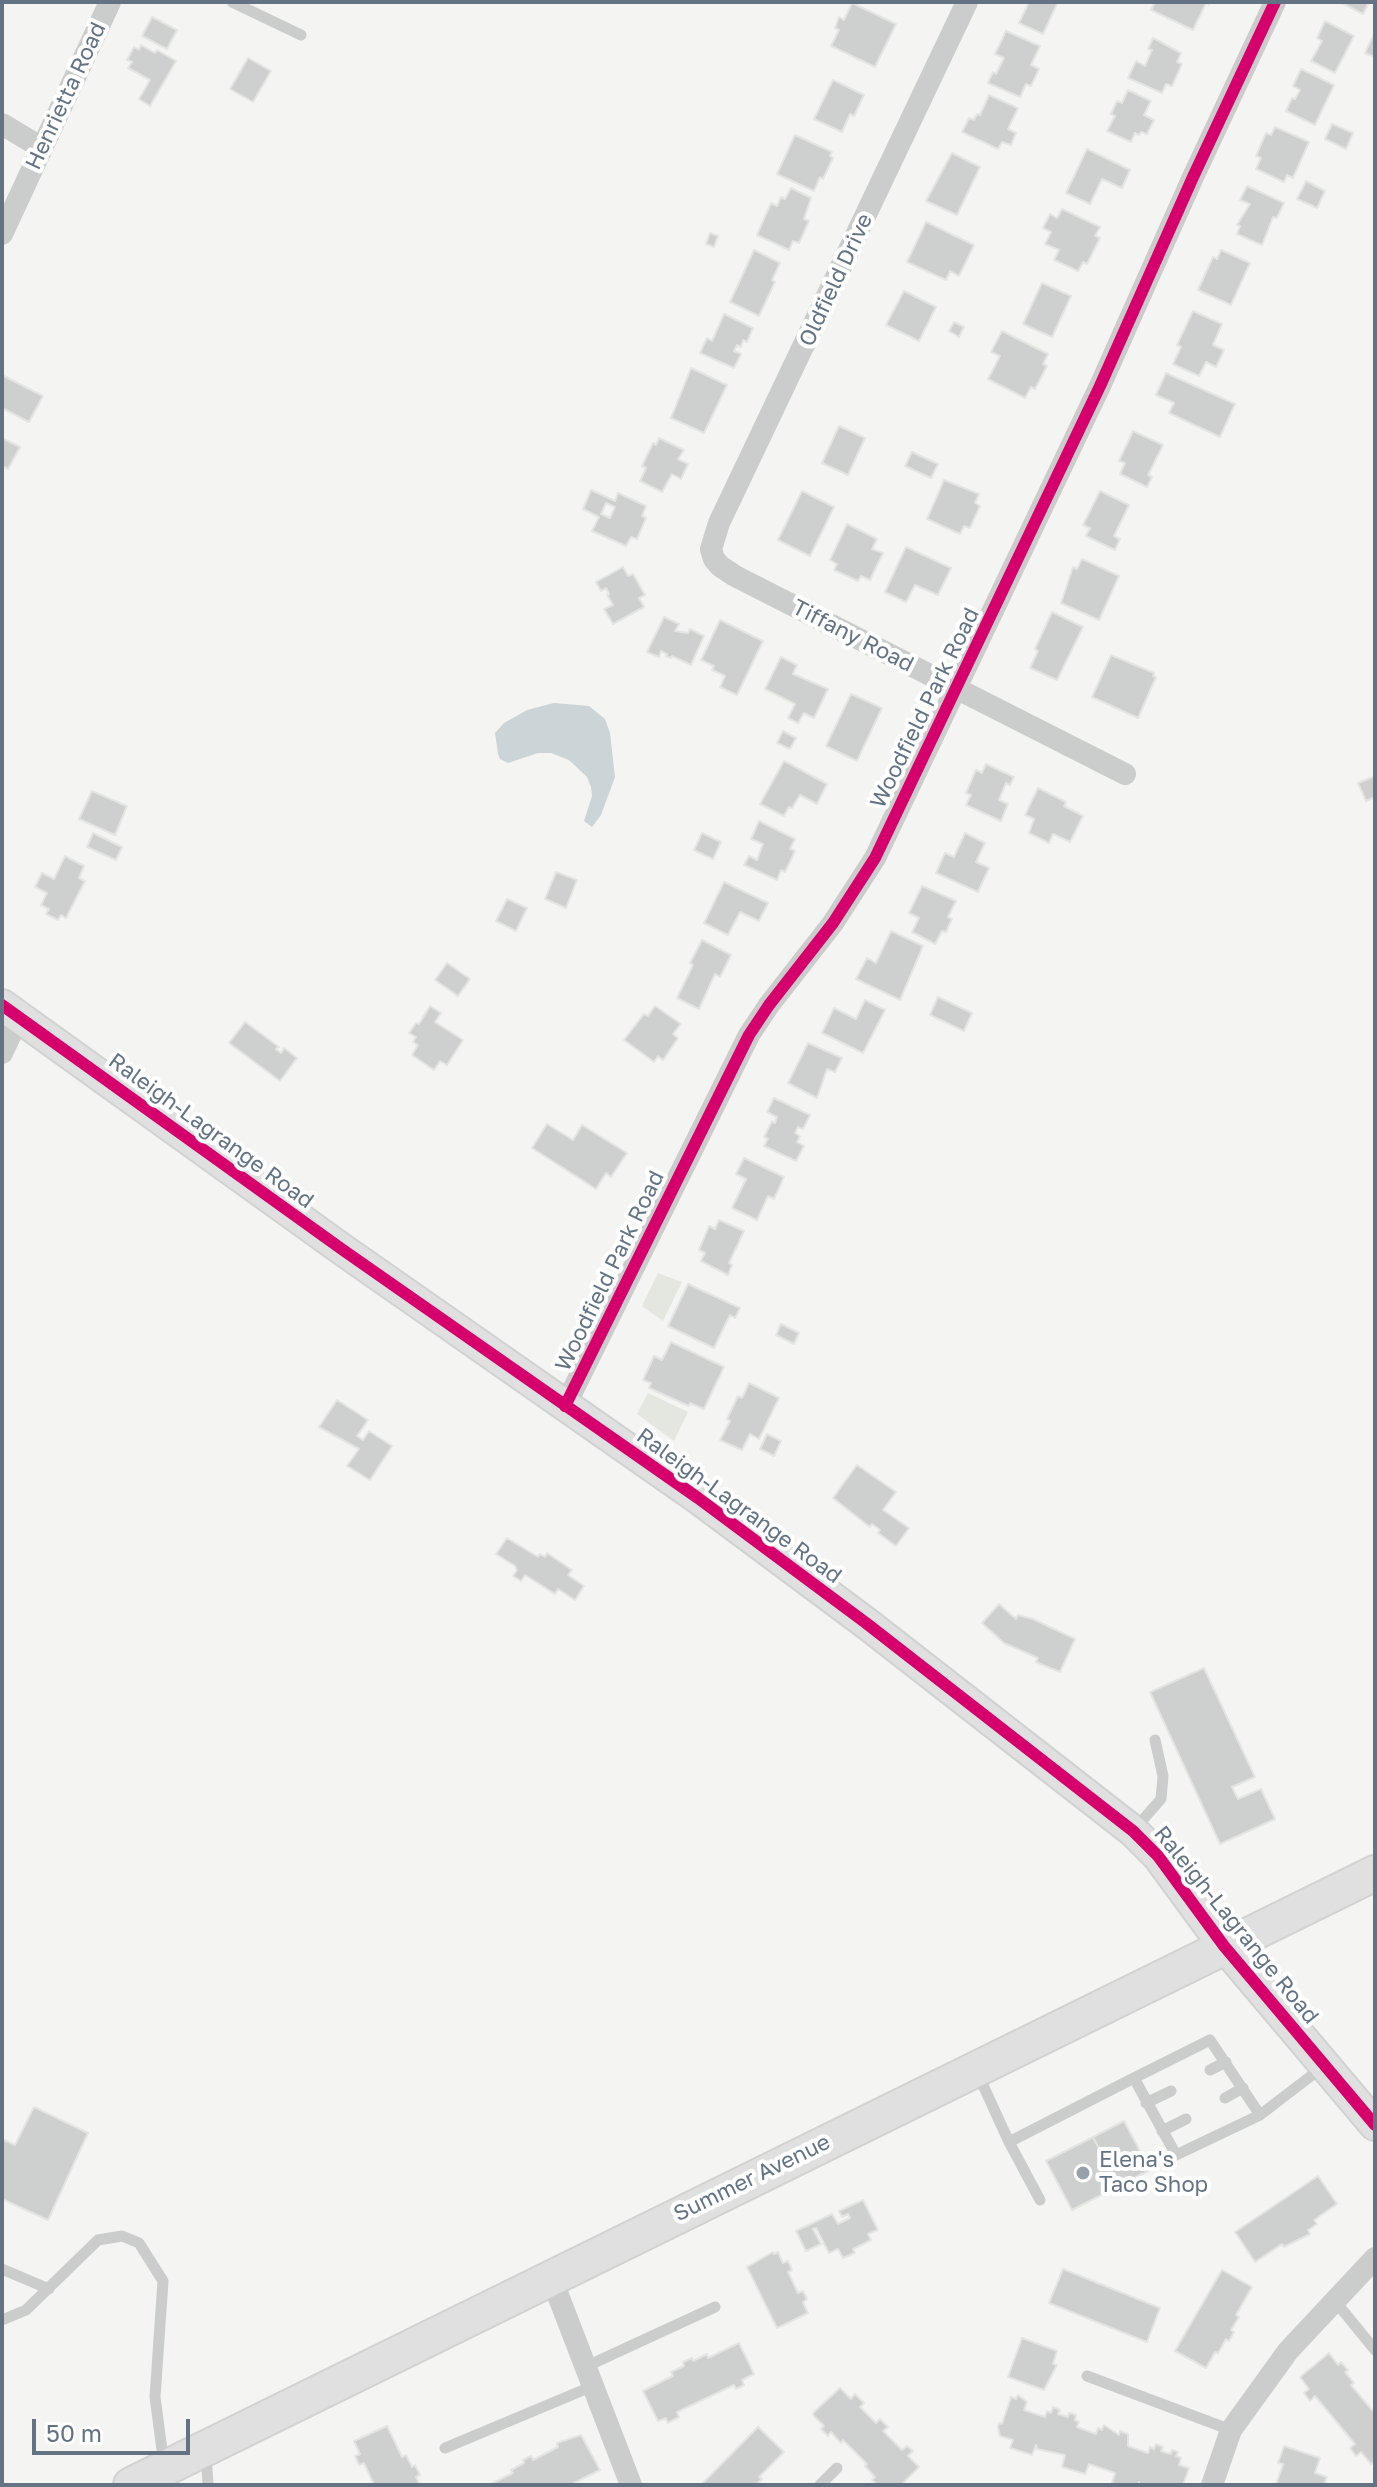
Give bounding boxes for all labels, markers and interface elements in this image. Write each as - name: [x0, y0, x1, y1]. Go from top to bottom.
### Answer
- street label: Henrietta Road: [20, 18, 112, 174]
- street label: Oldfield Drive: [794, 209, 878, 351]
- street label: Tiffany Road: [788, 594, 918, 678]
- street label: Woodfield Park Road: [865, 603, 985, 813]
- street label: Raleigh-Lagrange Road: [103, 1048, 319, 1214]
- street label: Woodfield Park Road: [550, 1166, 670, 1376]
- street label: Raleigh-Lagrange Road: [631, 1423, 847, 1589]
- street label: Raleigh-Lagrange Road: [1148, 1821, 1324, 2029]
- street label: Summer Avenue: [669, 2129, 835, 2227]
- place label: Elena's Taco Shop: [1099, 2147, 1208, 2198]
- marker: Elena's Taco Shop: [1074, 2164, 1092, 2182]
- scale bar: [36, 2403, 194, 2453]
- text: 50 m: [46, 2418, 102, 2447]

